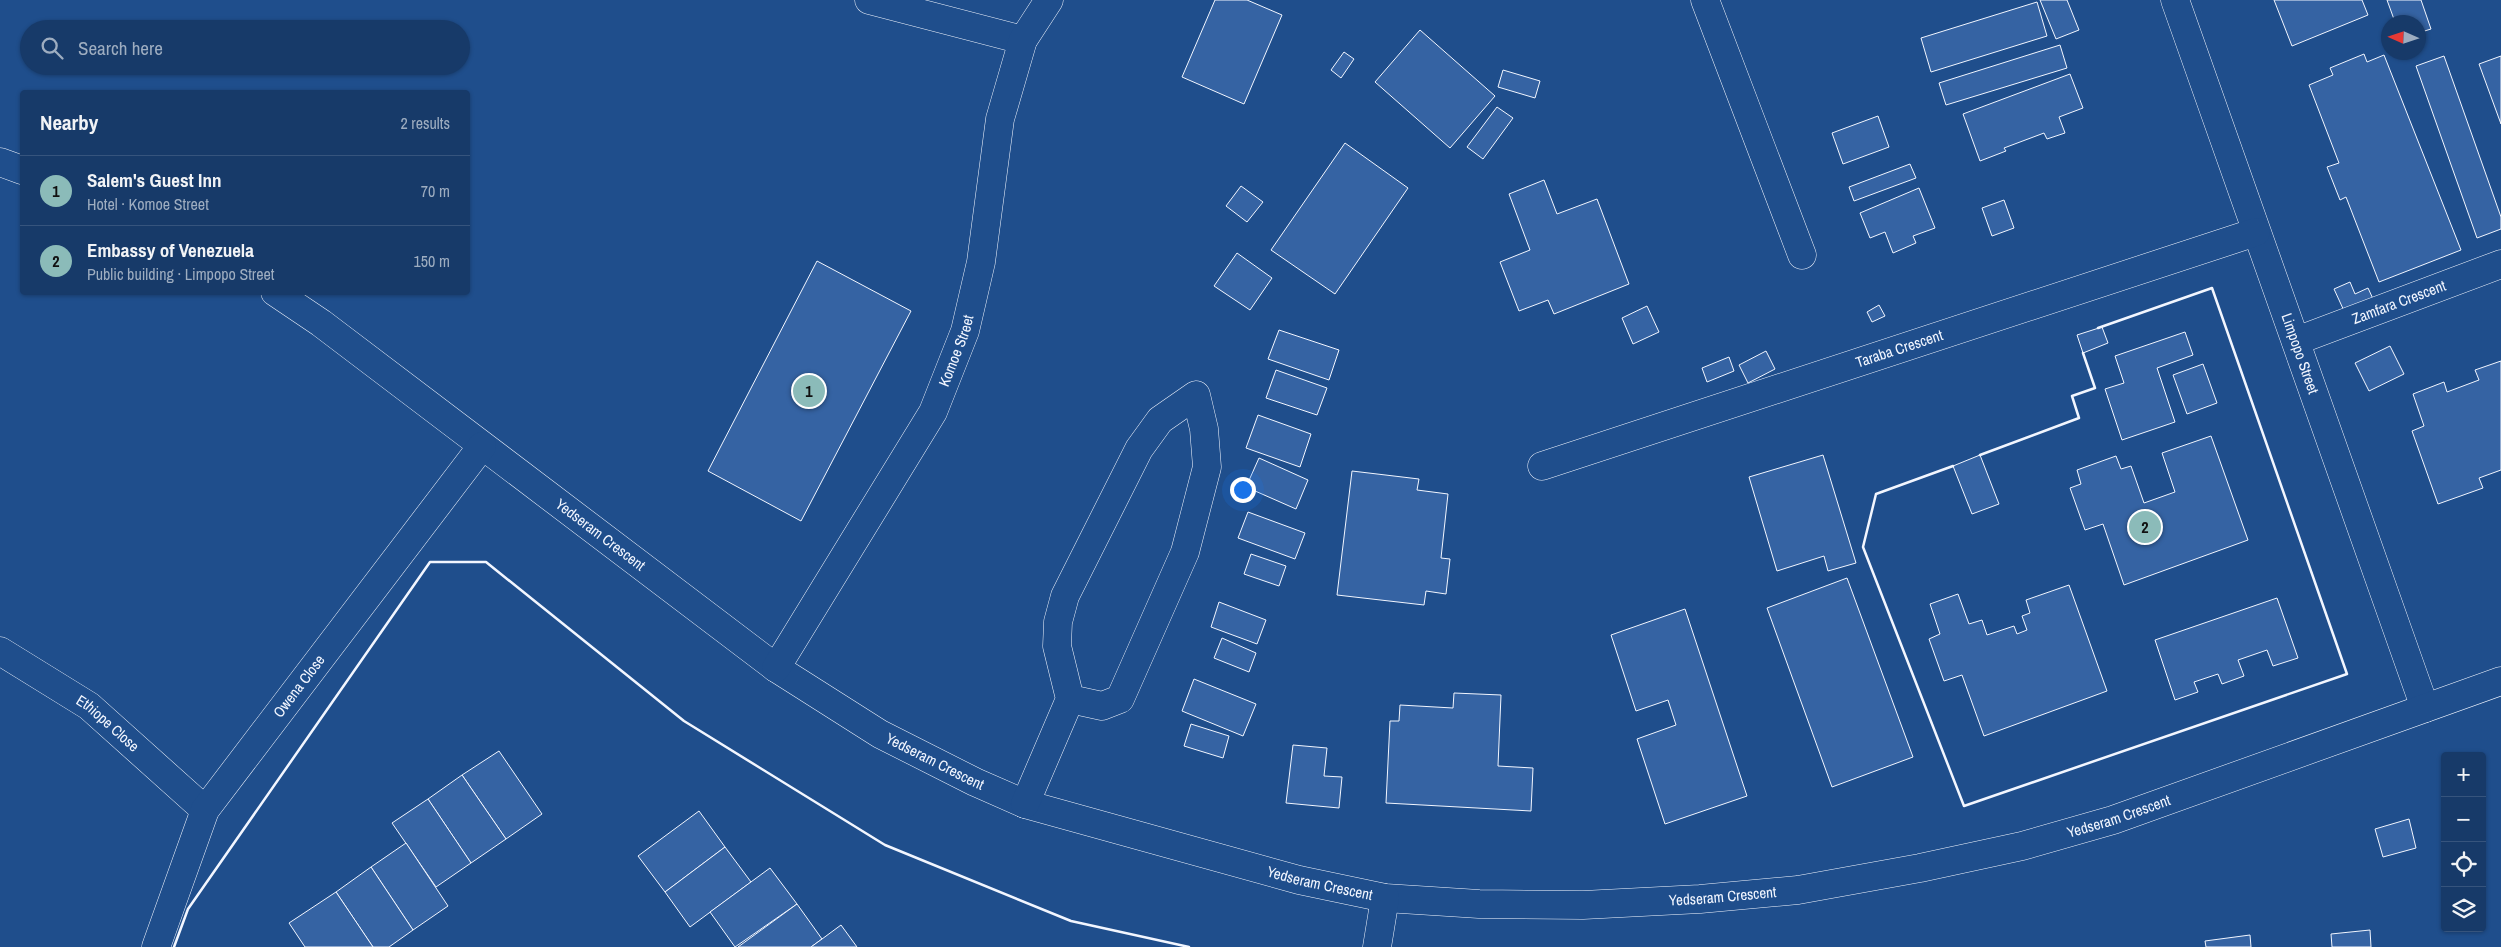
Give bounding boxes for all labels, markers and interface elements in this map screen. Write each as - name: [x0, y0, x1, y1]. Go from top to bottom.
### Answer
- north arrow: [2381, 15, 2426, 60]
- search box: [20, 20, 470, 75]
- icon: search: [38, 34, 66, 62]
- text: Search here: [78, 35, 163, 61]
- text: Nearby: [40, 108, 98, 137]
- text: 2 results: [400, 112, 450, 134]
- text: Salem's Guest Inn: [87, 167, 221, 193]
- text: 1: [52, 180, 60, 202]
- text: 70 m: [421, 180, 450, 202]
- text: Hotel · Komoe Street: [87, 193, 209, 215]
- text: Embassy of Venezuela: [87, 237, 254, 263]
- text: 2: [52, 250, 60, 272]
- text: 150 m: [414, 250, 450, 272]
- text: Public building · Limpopo Street: [87, 263, 274, 285]
- street label: Zamfara Crescent: [2349, 275, 2449, 329]
- street label: Limpopo Street: [2276, 310, 2324, 397]
- street label: Komoe Street: [933, 312, 979, 390]
- street label: Taraba Crescent: [1853, 324, 1946, 373]
- pin: 1: [793, 372, 825, 410]
- your location: [1230, 477, 1256, 503]
- street label: Yedseram Crescent: [551, 493, 650, 576]
- pin: 2: [2129, 508, 2161, 546]
- street label: Owena Close: [268, 650, 330, 722]
- street label: Ethiope Close: [72, 690, 144, 756]
- street label: Yedseram Crescent: [882, 728, 988, 795]
- map controls: [2441, 752, 2486, 932]
- button: +: [2441, 752, 2486, 797]
- street label: Yedseram Crescent: [2064, 789, 2174, 843]
- button: −: [2441, 797, 2486, 842]
- button: locate: [2441, 842, 2486, 887]
- street label: Yedseram Crescent: [1265, 861, 1375, 905]
- street label: Yedseram Crescent: [1668, 881, 1778, 911]
- button: layers: [2441, 887, 2486, 932]

